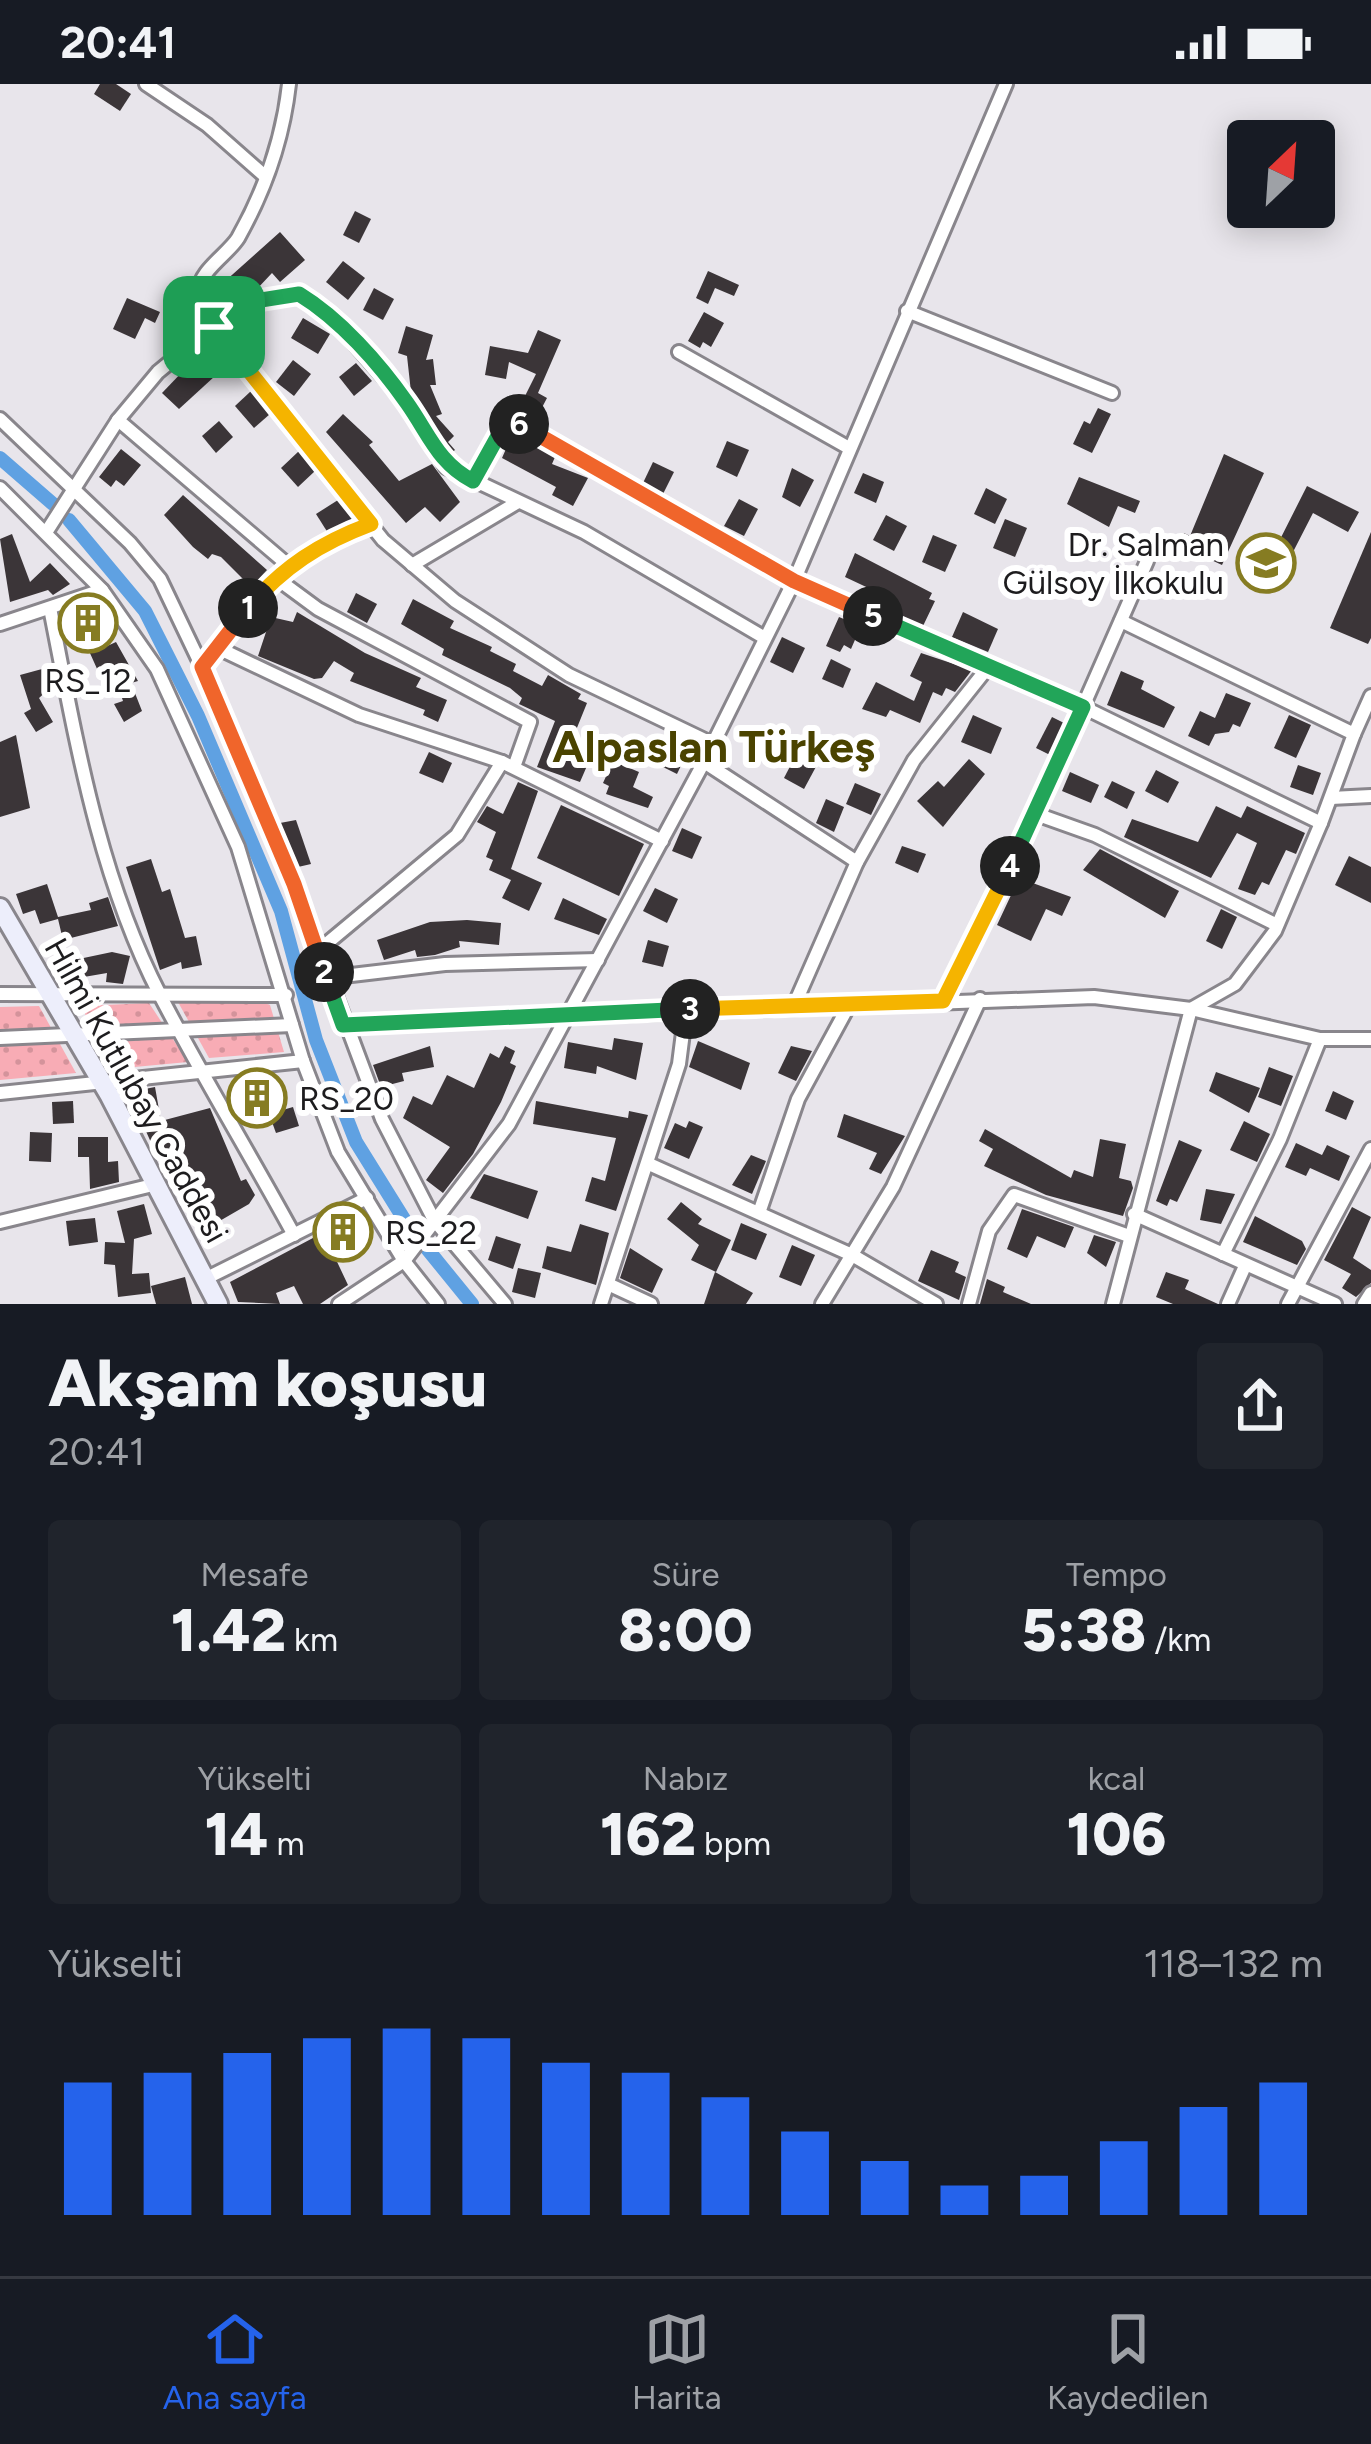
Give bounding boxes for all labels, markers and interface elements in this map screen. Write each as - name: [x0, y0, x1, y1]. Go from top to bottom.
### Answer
- text: 20:41: [60, 15, 176, 69]
- north arrow: [1227, 120, 1335, 228]
- map controls: [1227, 120, 1335, 228]
- pin: [163, 276, 265, 378]
- icon: arrive: [181, 294, 247, 360]
- pin: 6: [489, 394, 549, 454]
- text: 6: [509, 404, 529, 443]
- place label: Dr. Salman Gülsoy İlkokulu: [1003, 525, 1224, 602]
- school or university icon: Dr. Salman Gülsoy İlkokulu: [1235, 532, 1297, 594]
- pin: 1: [218, 578, 278, 638]
- pin: 5: [843, 586, 903, 646]
- text: 1: [241, 588, 255, 627]
- building icon: RS_12: [57, 592, 119, 654]
- text: 5: [863, 596, 883, 635]
- place label: RS_12: [44, 661, 132, 700]
- district label: Alpaslan Türkeş: [552, 719, 876, 773]
- pin: 4: [980, 836, 1040, 896]
- text: 4: [1000, 846, 1020, 885]
- street label: Hilmi Kutlubay Caddesi: [37, 931, 237, 1249]
- pin: 2: [294, 942, 354, 1002]
- text: 2: [314, 952, 334, 991]
- pin: 3: [660, 979, 720, 1039]
- text: 3: [681, 989, 699, 1028]
- building icon: RS_20: [226, 1067, 288, 1129]
- place label: RS_20: [299, 1079, 394, 1118]
- building icon: RS_22: [312, 1201, 374, 1263]
- place label: RS_22: [385, 1213, 477, 1252]
- text: Akşam koşusu: [48, 1343, 487, 1423]
- button: share: [1197, 1343, 1323, 1469]
- text: 20:41: [48, 1428, 145, 1475]
- text: Mesafe: [200, 1555, 309, 1594]
- text: Süre: [652, 1555, 719, 1594]
- text: Tempo: [1066, 1555, 1167, 1594]
- text: 1.42: [171, 1594, 286, 1666]
- text: 8:00: [618, 1594, 753, 1666]
- text: 5:38: [1022, 1594, 1146, 1666]
- text: km: [286, 1620, 338, 1659]
- text: /km: [1146, 1620, 1211, 1659]
- text: Yükselti: [197, 1759, 312, 1798]
- text: Nabız: [643, 1759, 728, 1798]
- text: kcal: [1088, 1759, 1145, 1798]
- text: 14: [204, 1798, 268, 1870]
- text: 162: [600, 1798, 696, 1870]
- text: 106: [1067, 1798, 1166, 1870]
- text: m: [268, 1824, 305, 1863]
- text: bpm: [696, 1824, 771, 1863]
- text: Yükselti: [48, 1940, 183, 1987]
- text: 118–132 m: [1143, 1940, 1323, 1987]
- tab: Ana sayfa: [163, 2306, 307, 2417]
- tab: Harita: [632, 2306, 722, 2417]
- tab: Kaydedilen: [1047, 2306, 1208, 2417]

